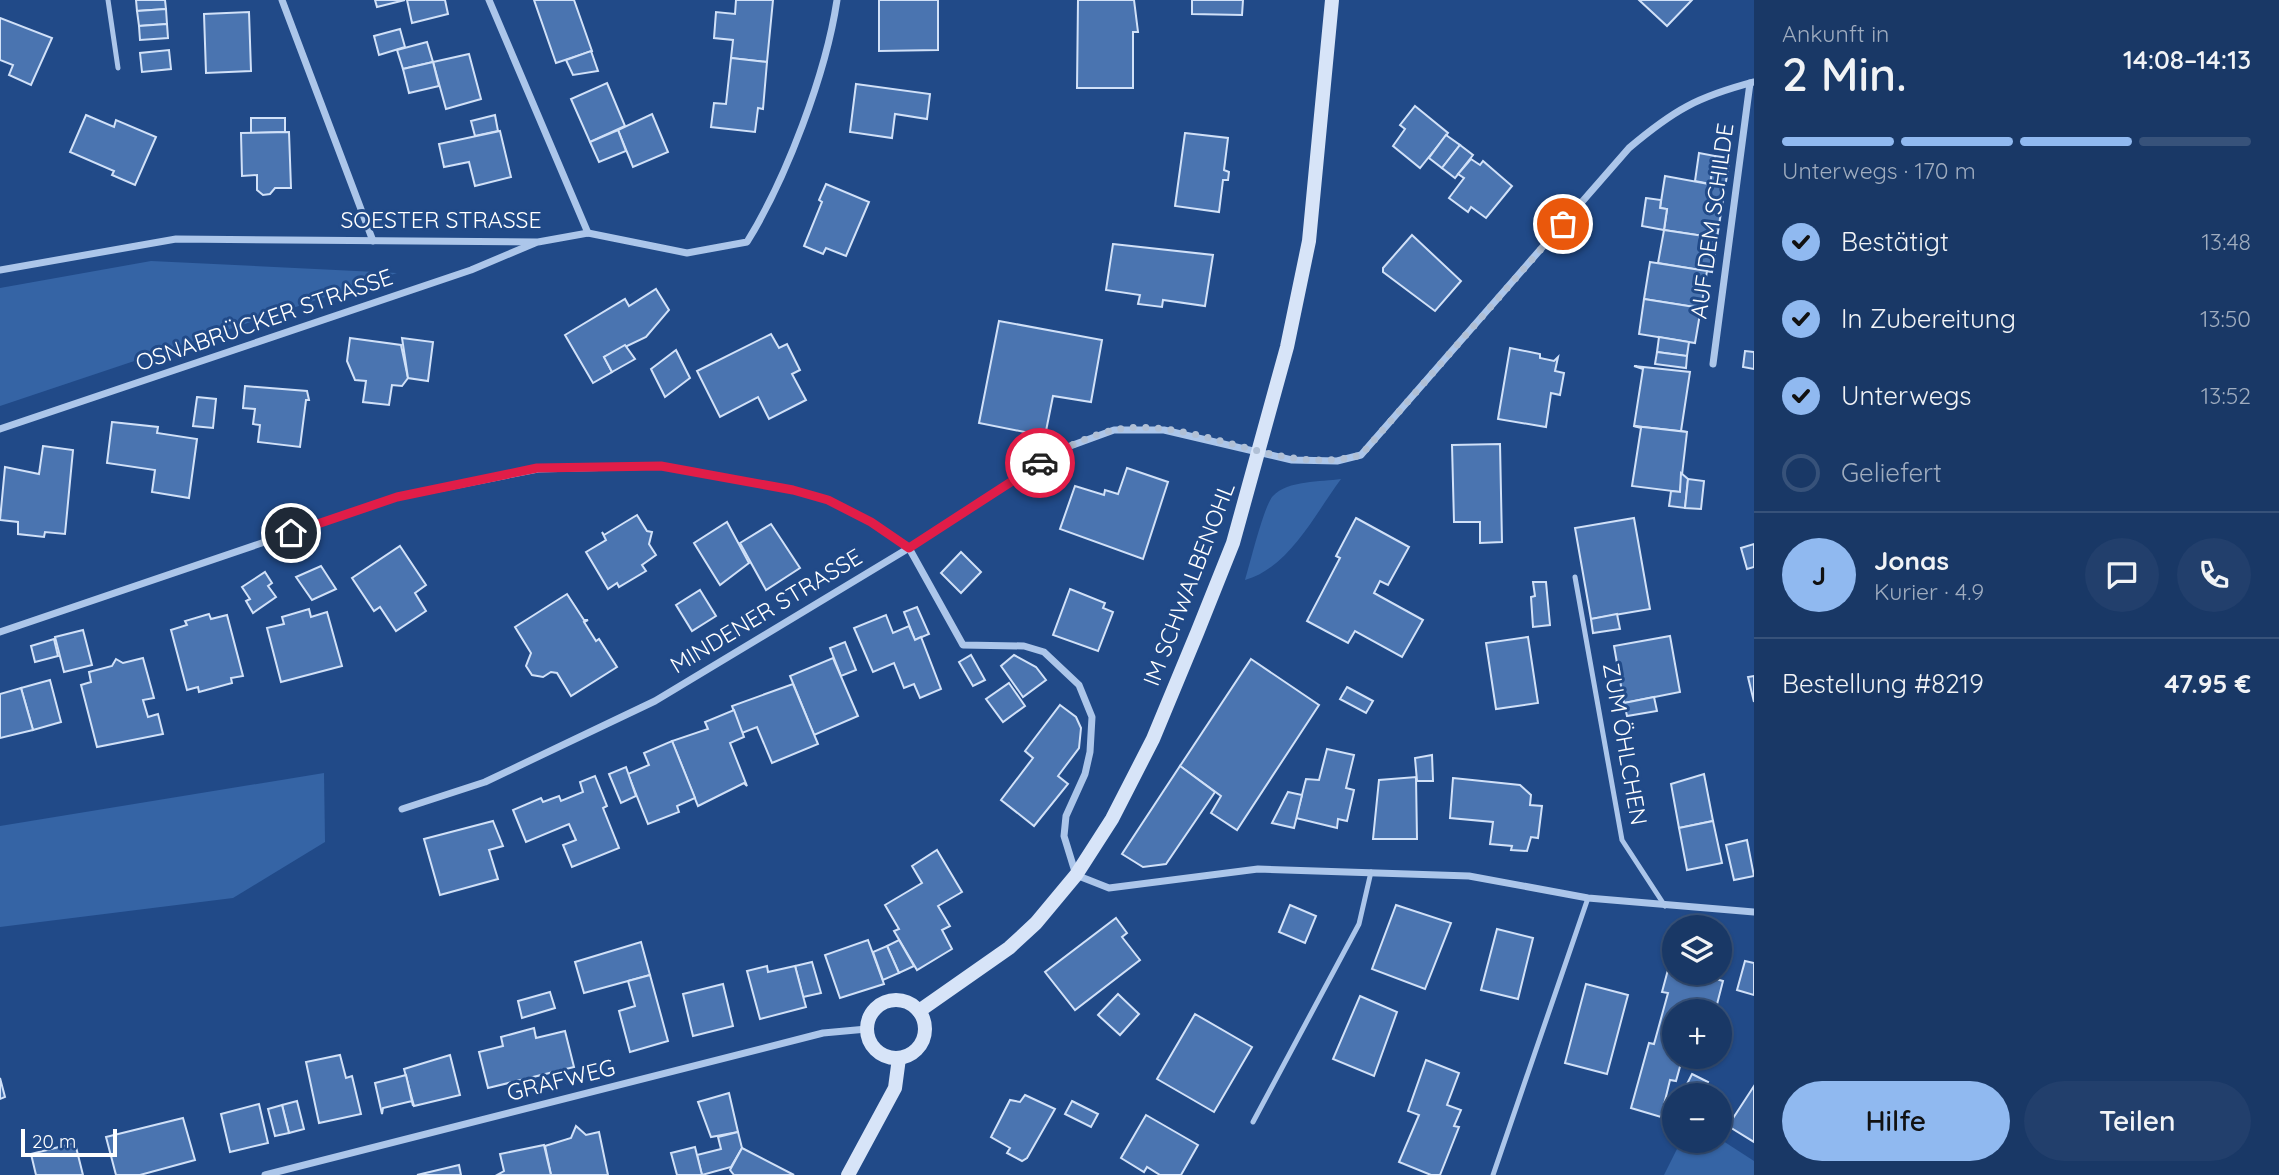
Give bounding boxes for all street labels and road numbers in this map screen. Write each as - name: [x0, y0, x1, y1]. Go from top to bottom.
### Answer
- street label: AUF DEM SCHILDE: [1683, 121, 1740, 321]
- street label: SOESTER STRASSE: [340, 205, 542, 234]
- street label: OSNABRÜCKER STRASSE: [131, 262, 396, 377]
- street label: IM SCHWALBENOHL: [1136, 478, 1241, 690]
- street label: MINDENER STRASSE: [665, 542, 867, 679]
- street label: ZUM ÖHLCHEN: [1597, 661, 1654, 827]
- street label: GRAFWEG: [504, 1052, 618, 1107]

